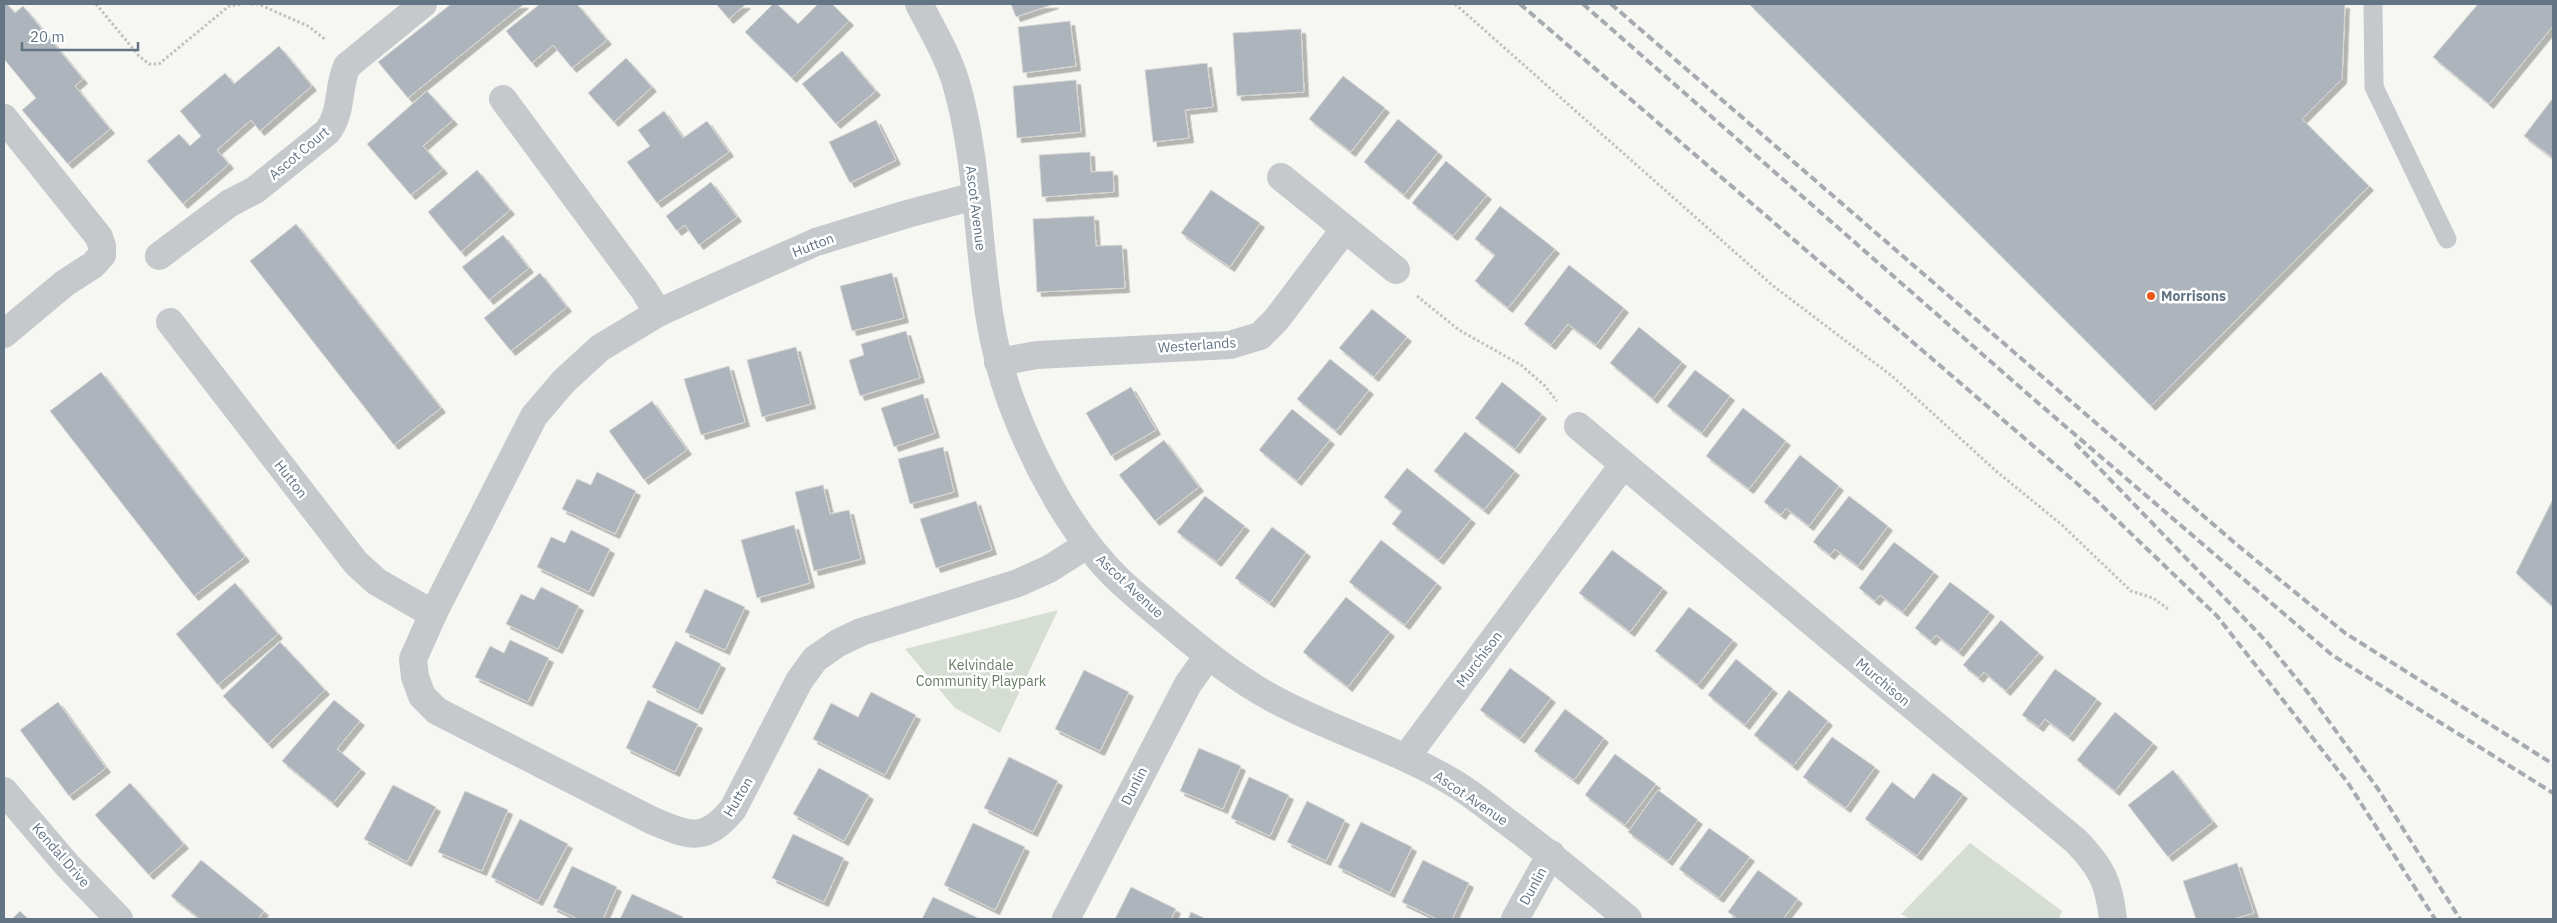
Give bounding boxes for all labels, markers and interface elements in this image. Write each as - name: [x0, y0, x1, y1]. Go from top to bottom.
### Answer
- scale bar: [22, 20, 139, 52]
- text: 20 m: [30, 27, 65, 46]
- street label: Ascot Court: [265, 122, 333, 183]
- street label: Ascot Avenue: [962, 164, 990, 252]
- street label: Hutton: [790, 229, 836, 261]
- place label: Morrisons: [2161, 287, 2226, 305]
- marker: Morrisons: [2145, 290, 2157, 302]
- street label: Westerlands: [1157, 333, 1237, 357]
- street label: Hutton: [271, 456, 311, 502]
- street label: Ascot Avenue: [1093, 550, 1168, 622]
- street label: Murchison: [1452, 627, 1506, 691]
- street label: Murchison: [1852, 654, 1914, 710]
- park label: Kelvindale Community Playpark: [916, 656, 1047, 690]
- street label: Dunlin: [1117, 764, 1151, 808]
- street label: Ascot Avenue: [1431, 767, 1512, 830]
- street label: Hutton: [719, 774, 757, 820]
- street label: Kendal Drive: [28, 819, 94, 891]
- street label: Dunlin: [1515, 864, 1551, 908]

